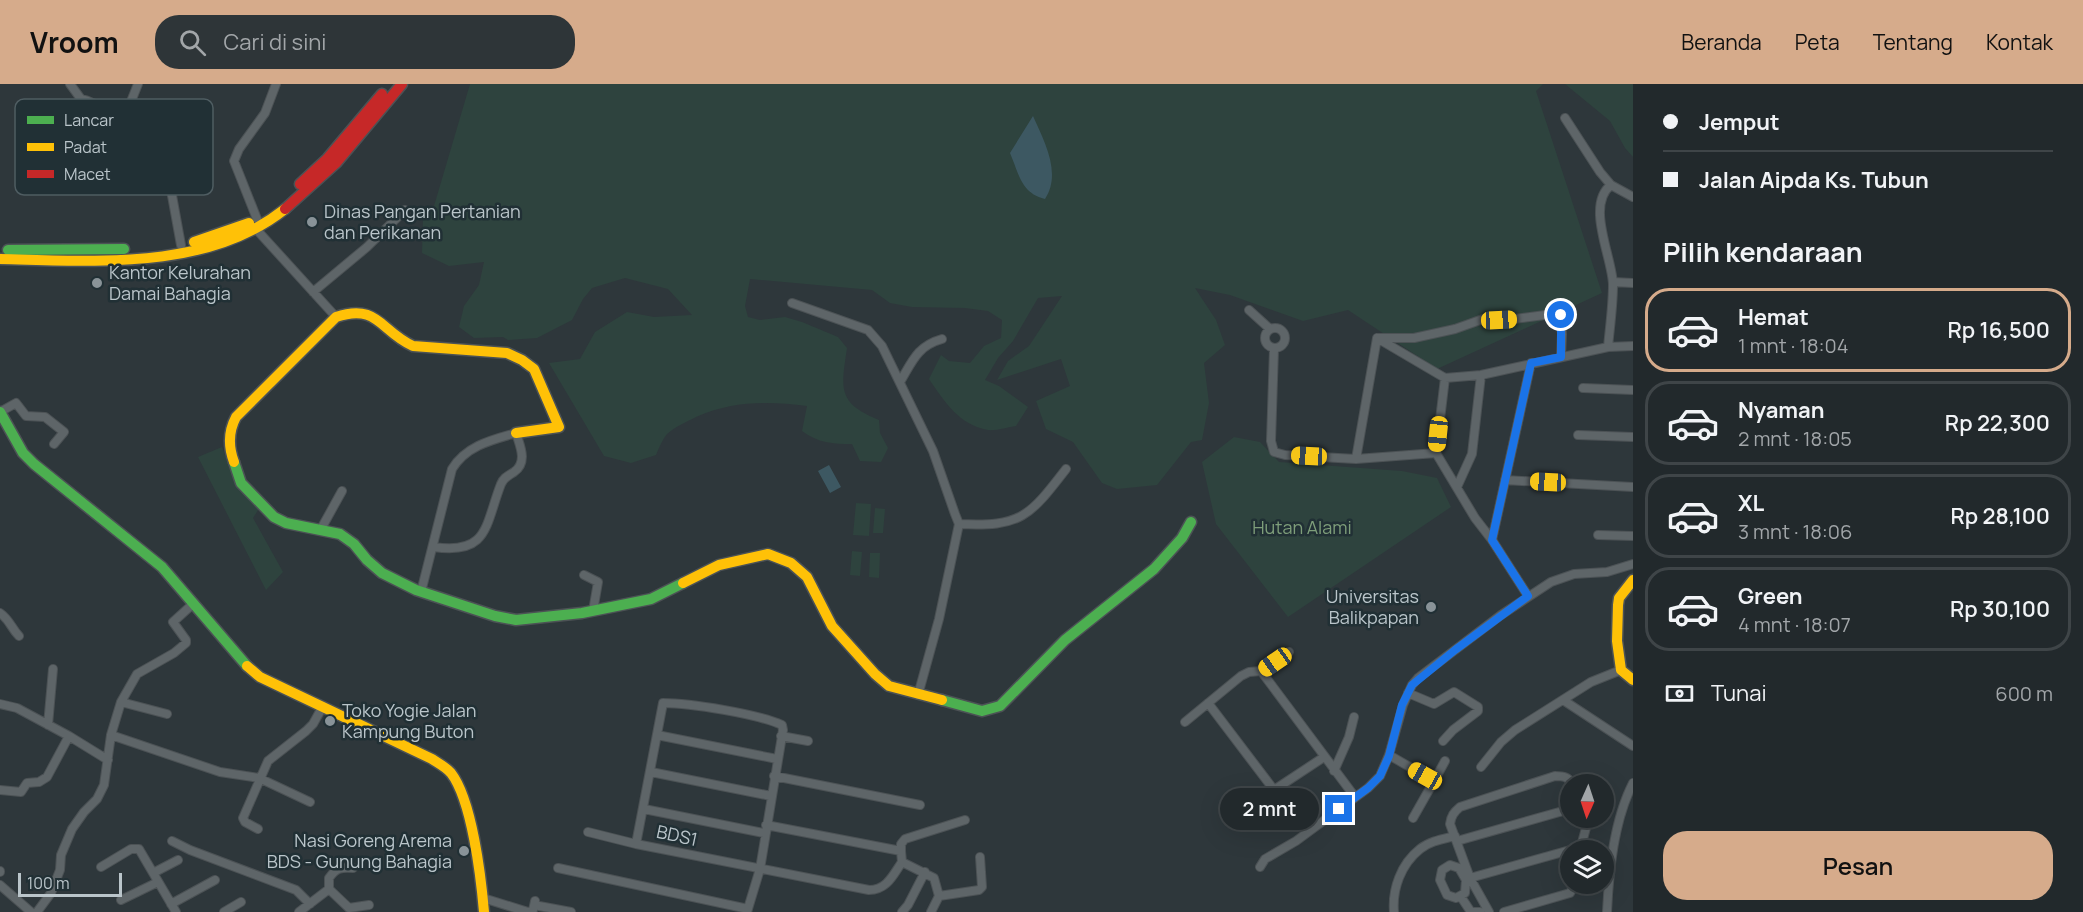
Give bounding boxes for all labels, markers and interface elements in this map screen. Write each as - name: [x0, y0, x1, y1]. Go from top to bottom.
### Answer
- search box: [155, 15, 575, 69]
- text: Vroom: [30, 23, 119, 61]
- icon: search: [176, 26, 209, 59]
- text: Cari di sini: [224, 27, 327, 57]
- text: Beranda: [1681, 28, 1762, 56]
- text: Peta: [1795, 28, 1840, 56]
- text: Tentang: [1873, 28, 1953, 56]
- text: Kontak: [1986, 28, 2053, 56]
- legend: [15, 99, 213, 195]
- text: Jemput: [1699, 107, 1780, 137]
- text: Lancar: [64, 109, 114, 131]
- text: Padat: [64, 136, 107, 158]
- text: Macet: [64, 163, 111, 185]
- text: Jalan Aipda Ks. Tubun: [1699, 165, 1929, 195]
- place label: Dinas Pangan Pertanian dan Perikanan: [324, 199, 521, 244]
- marker: Dinas Pangan Pertanian dan Perikanan: [305, 215, 319, 229]
- text: Pilih kendaraan: [1663, 233, 1863, 270]
- place label: Kantor Kelurahan Damai Bahagia: [109, 260, 251, 305]
- marker: Kantor Kelurahan Damai Bahagia: [90, 276, 104, 290]
- route start: [1547, 301, 1574, 328]
- text: Hemat: [1738, 302, 1809, 332]
- icon: car: [1666, 303, 1720, 357]
- car: [1481, 310, 1517, 330]
- text: Rp 16,500: [1947, 315, 2050, 345]
- text: 1 mnt · 18:04: [1738, 332, 1849, 359]
- text: Nyaman: [1738, 395, 1825, 425]
- icon: car: [1666, 396, 1720, 450]
- text: Rp 22,300: [1945, 408, 2050, 438]
- car: [1427, 415, 1449, 453]
- text: 2 mnt · 18:05: [1738, 425, 1852, 452]
- car: [1291, 446, 1327, 466]
- car: [1530, 472, 1566, 492]
- text: XL: [1738, 488, 1764, 518]
- icon: car: [1666, 489, 1720, 543]
- text: Rp 28,100: [1950, 501, 2050, 531]
- park label: Hutan Alami: [1252, 515, 1352, 539]
- text: 3 mnt · 18:06: [1738, 518, 1852, 545]
- text: Green: [1738, 581, 1803, 611]
- icon: car: [1666, 582, 1720, 636]
- place label: Universitas Balikpapan: [1326, 584, 1419, 629]
- text: Rp 30,100: [1950, 594, 2050, 624]
- marker: Universitas Balikpapan: [1424, 600, 1438, 614]
- text: 4 mnt · 18:07: [1738, 611, 1851, 638]
- car: [1255, 644, 1295, 680]
- icon: cash: [1663, 677, 1696, 710]
- text: Tunai: [1711, 678, 1767, 708]
- text: 600 m: [1995, 680, 2053, 707]
- place label: Toko Yogie Jalan Kampung Buton: [342, 698, 476, 743]
- marker: Toko Yogie Jalan Kampung Buton: [323, 714, 337, 728]
- car: [1405, 759, 1445, 793]
- north arrow: [1560, 774, 1614, 828]
- map controls: [1560, 774, 1614, 894]
- callout: 2 mnt: [1219, 788, 1318, 830]
- text: 2 mnt: [1242, 795, 1297, 822]
- route end: [1325, 795, 1352, 822]
- street label: BDS1: [655, 819, 700, 851]
- place label: Nasi Goreng Arema BDS - Gunung Bahagia: [267, 828, 452, 873]
- button: Pesan: [1663, 831, 2053, 900]
- button: layers: [1560, 840, 1614, 894]
- marker: Nasi Goreng Arema BDS - Gunung Bahagia: [457, 844, 471, 858]
- scale bar: [18, 870, 122, 898]
- text: 100 m: [27, 872, 70, 894]

